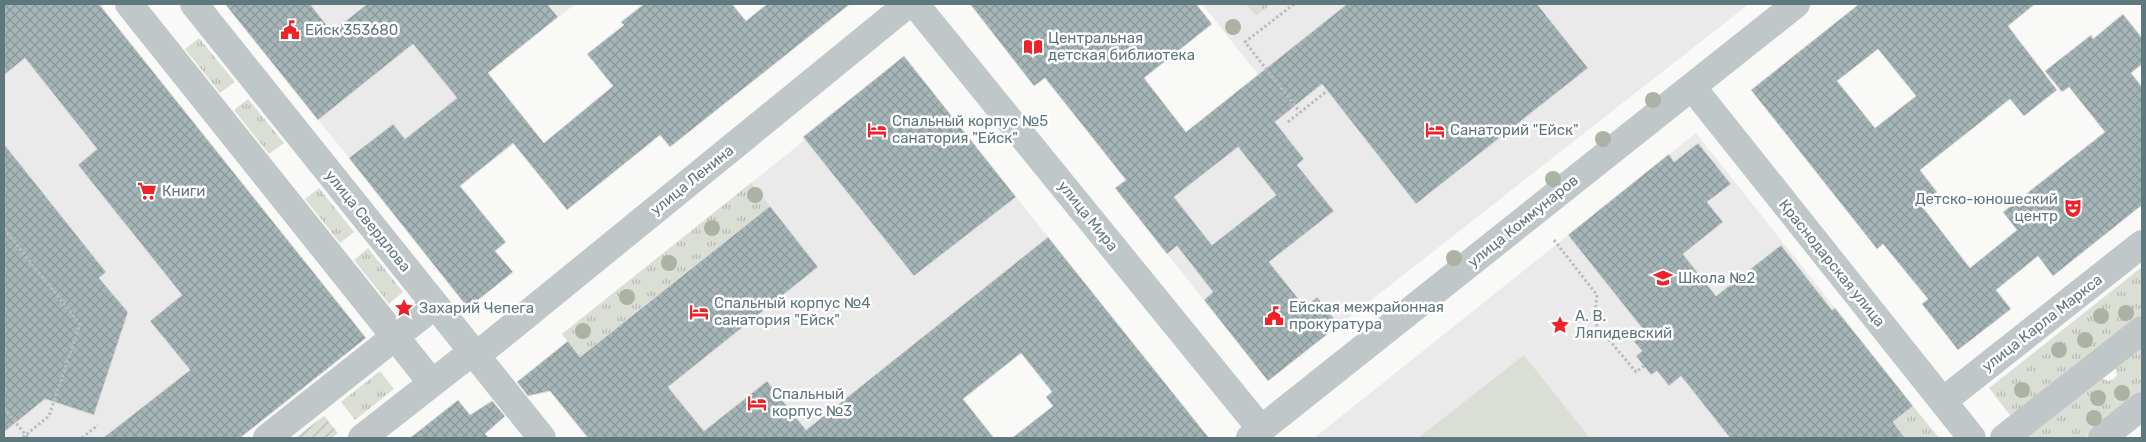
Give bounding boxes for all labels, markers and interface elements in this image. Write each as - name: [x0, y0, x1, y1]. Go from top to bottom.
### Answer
- public building icon: Ейск 353680: [279, 19, 301, 41]
- place label: Ейск 353680: [305, 21, 398, 39]
- place label: Центральная детская библиотека: [1048, 29, 1195, 64]
- library icon: Центральная детская библиотека: [1022, 36, 1044, 58]
- place label: Спальный корпус №5 санатория "Ейск": [892, 112, 1048, 147]
- hotel icon: Спальный корпус №5 санатория "Ейск": [866, 119, 888, 141]
- hotel icon: Санаторий "Ейск": [1424, 119, 1446, 141]
- place label: Санаторий "Ейск": [1450, 121, 1579, 139]
- street label: улица Ленина: [647, 141, 737, 219]
- street label: улица Свердлова: [321, 167, 415, 275]
- street label: улица Коммунаров: [1464, 171, 1582, 271]
- street label: улица Мира: [1054, 177, 1122, 255]
- supermarket icon: Книги: [136, 180, 158, 202]
- place label: Книги: [162, 182, 205, 200]
- place label: Детско-юношеский центр: [1915, 190, 2058, 225]
- street label: Краснодарская улица: [1775, 196, 1889, 330]
- theatre icon: Детско-юношеский центр: [2062, 197, 2084, 219]
- school or university icon: Школа №2: [1652, 267, 1674, 289]
- place label: Школа №2: [1678, 269, 1756, 287]
- street label: улица Карла Маркса: [1978, 270, 2106, 376]
- place label: Спальный корпус №4 санатория "Ейск": [714, 294, 871, 329]
- place icon: Захарий Чепега: [393, 297, 415, 319]
- place label: Ейская межрайонная прокуратура: [1289, 298, 1444, 333]
- place label: Захарий Чепега: [419, 299, 534, 317]
- hotel icon: Спальный корпус №4 санатория "Ейск": [688, 301, 710, 323]
- public building icon: Ейская межрайонная прокуратура: [1263, 305, 1285, 327]
- place label: А. В. Ляпидевский: [1575, 307, 1672, 342]
- place icon: А. В. Ляпидевский: [1549, 314, 1571, 336]
- place label: Спальный корпус №3: [772, 385, 852, 420]
- hotel icon: Спальный корпус №3: [746, 392, 768, 414]

